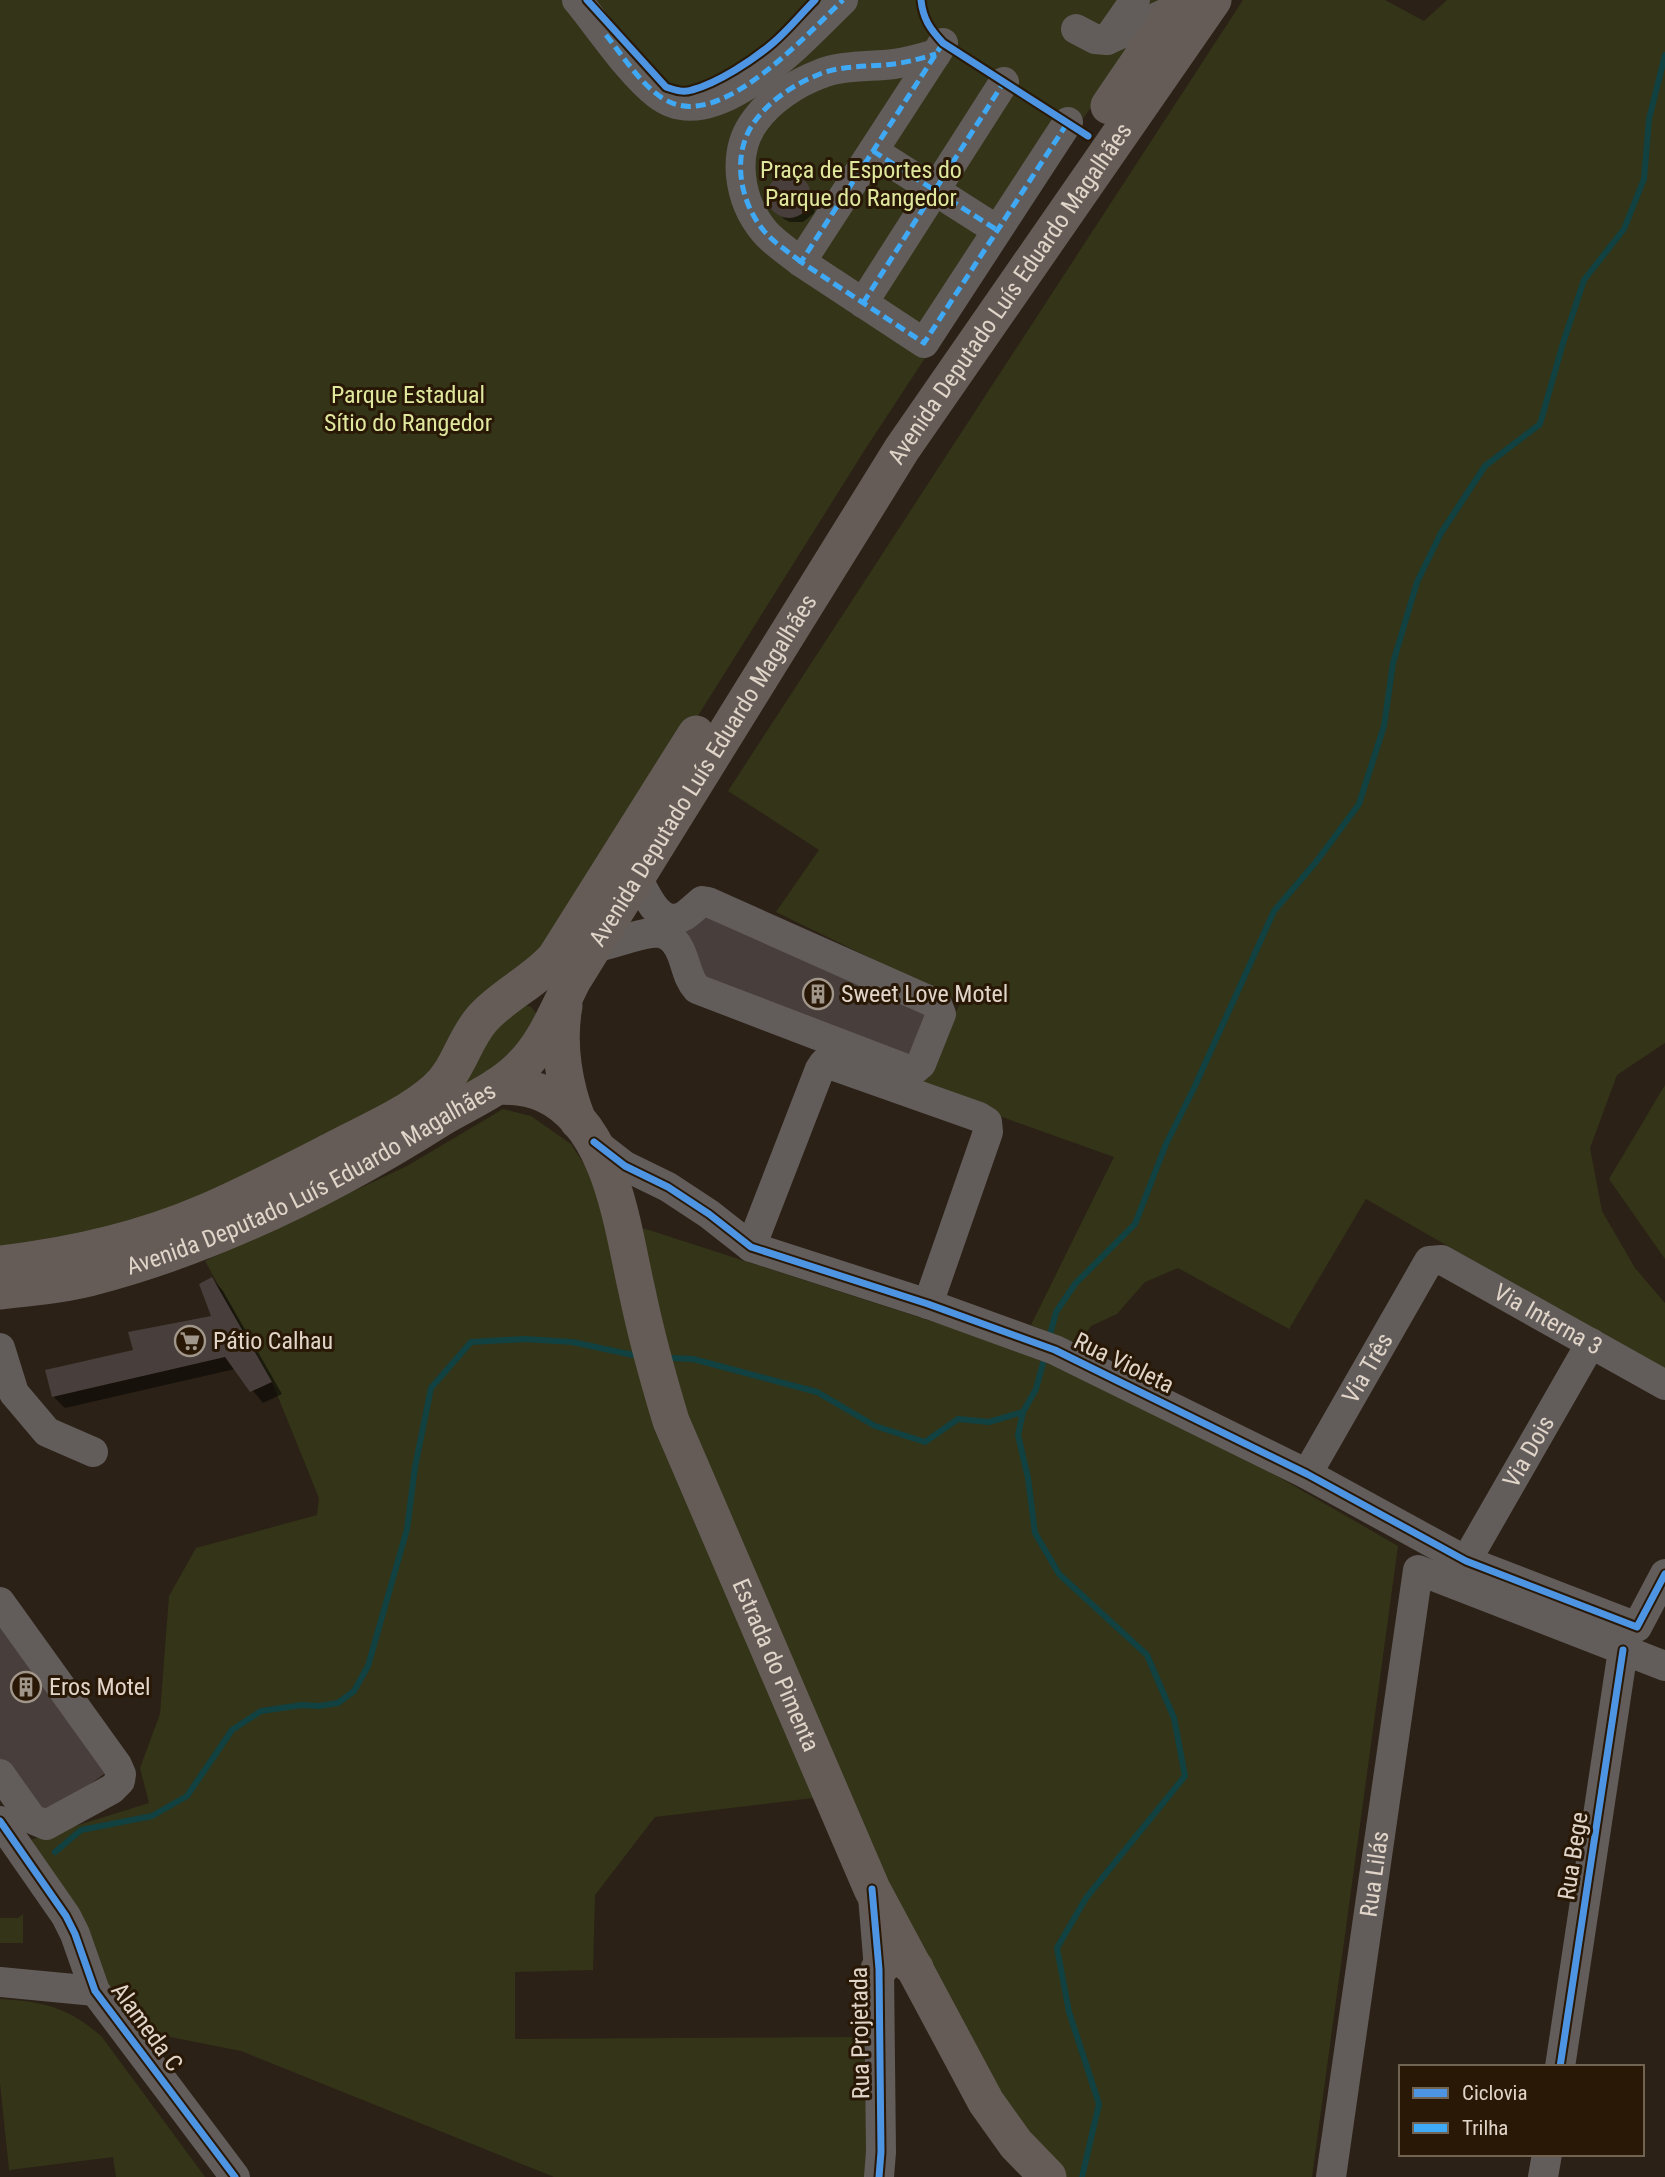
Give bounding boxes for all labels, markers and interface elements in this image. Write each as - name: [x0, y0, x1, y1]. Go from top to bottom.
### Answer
- street label: Avenida Deputado Luís Eduardo Magalhães: [882, 118, 1138, 469]
- park label: Praça de Esportes do Parque do Rangedor: [760, 156, 962, 212]
- park label: Parque Estadual Sítio do Rangedor: [324, 381, 492, 437]
- street label: Avenida Deputado Luís Eduardo Magalhães: [583, 589, 823, 951]
- building icon: Sweet Love Motel: [801, 977, 835, 1011]
- place label: Sweet Love Motel: [841, 980, 1008, 1008]
- street label: Avenida Deputado Luís Eduardo Magalhães: [123, 1076, 501, 1281]
- street label: Via Interna 3: [1489, 1278, 1607, 1361]
- supermarket icon: Pátio Calhau: [173, 1324, 207, 1358]
- place label: Pátio Calhau: [213, 1327, 333, 1355]
- street label: Rua Violeta: [1069, 1327, 1179, 1399]
- street label: Via Três: [1336, 1328, 1399, 1408]
- street label: Via Dois: [1497, 1411, 1560, 1493]
- street label: Estrada do Pimenta: [726, 1574, 825, 1756]
- building icon: Eros Motel: [9, 1670, 43, 1704]
- place label: Eros Motel: [49, 1673, 151, 1701]
- street label: Rua Bege: [1552, 1810, 1594, 1902]
- street label: Rua Lilás: [1354, 1829, 1394, 1919]
- street label: Rua Projetada: [845, 1967, 875, 2099]
- street label: Alameda C: [105, 1977, 189, 2077]
- legend: [1399, 2065, 1644, 2156]
- text: Ciclovia: [1462, 2081, 1528, 2105]
- text: Trilha: [1462, 2116, 1508, 2140]

